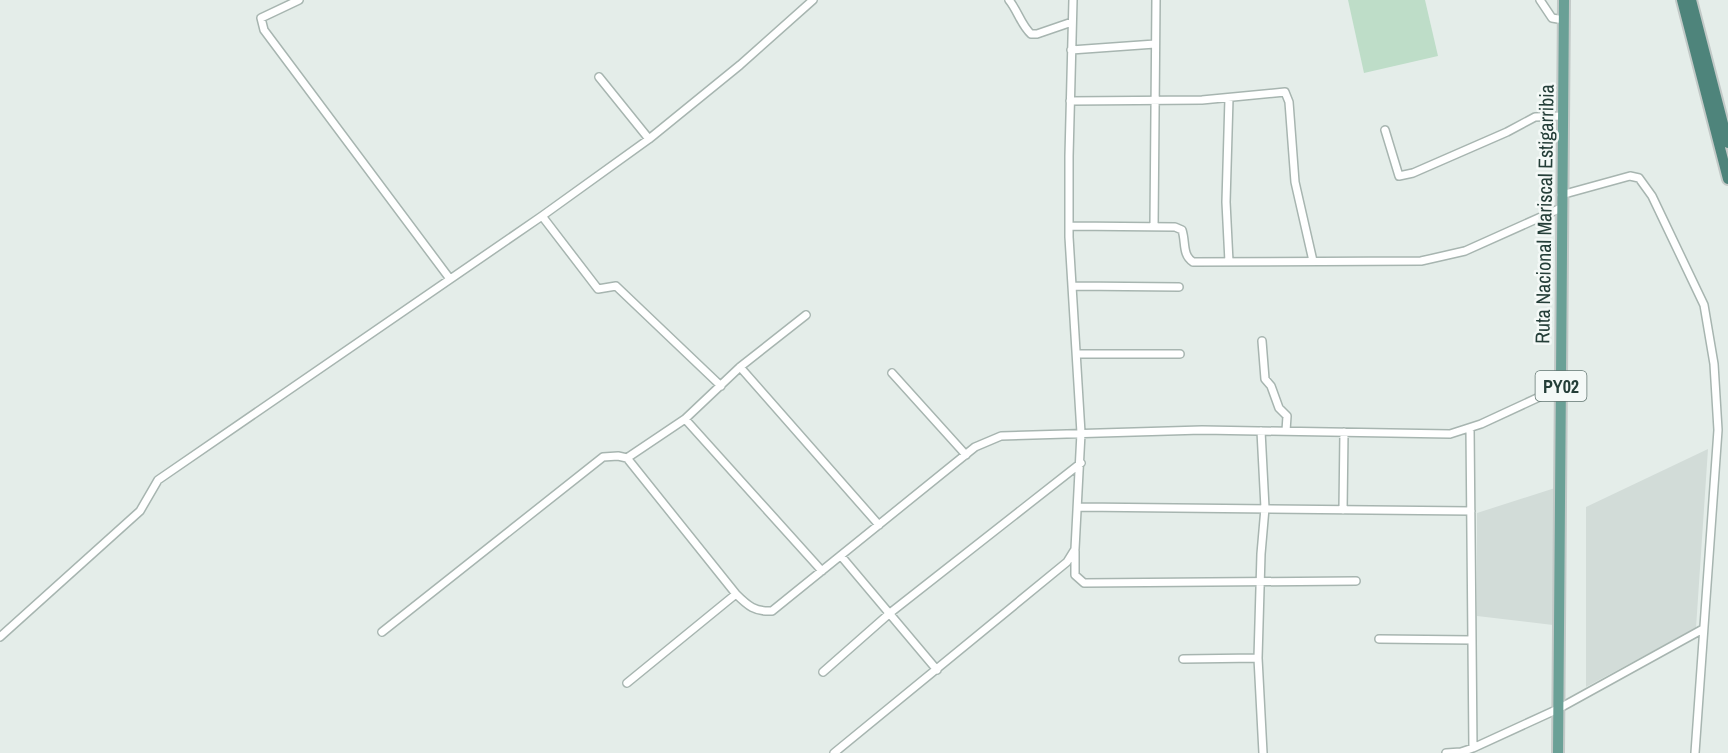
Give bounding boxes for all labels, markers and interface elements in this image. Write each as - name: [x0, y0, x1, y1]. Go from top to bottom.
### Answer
- street label: Ruta Nacional Mariscal Estigarribia: [1528, 84, 1560, 344]
- road number: PY02: [1536, 371, 1586, 401]

